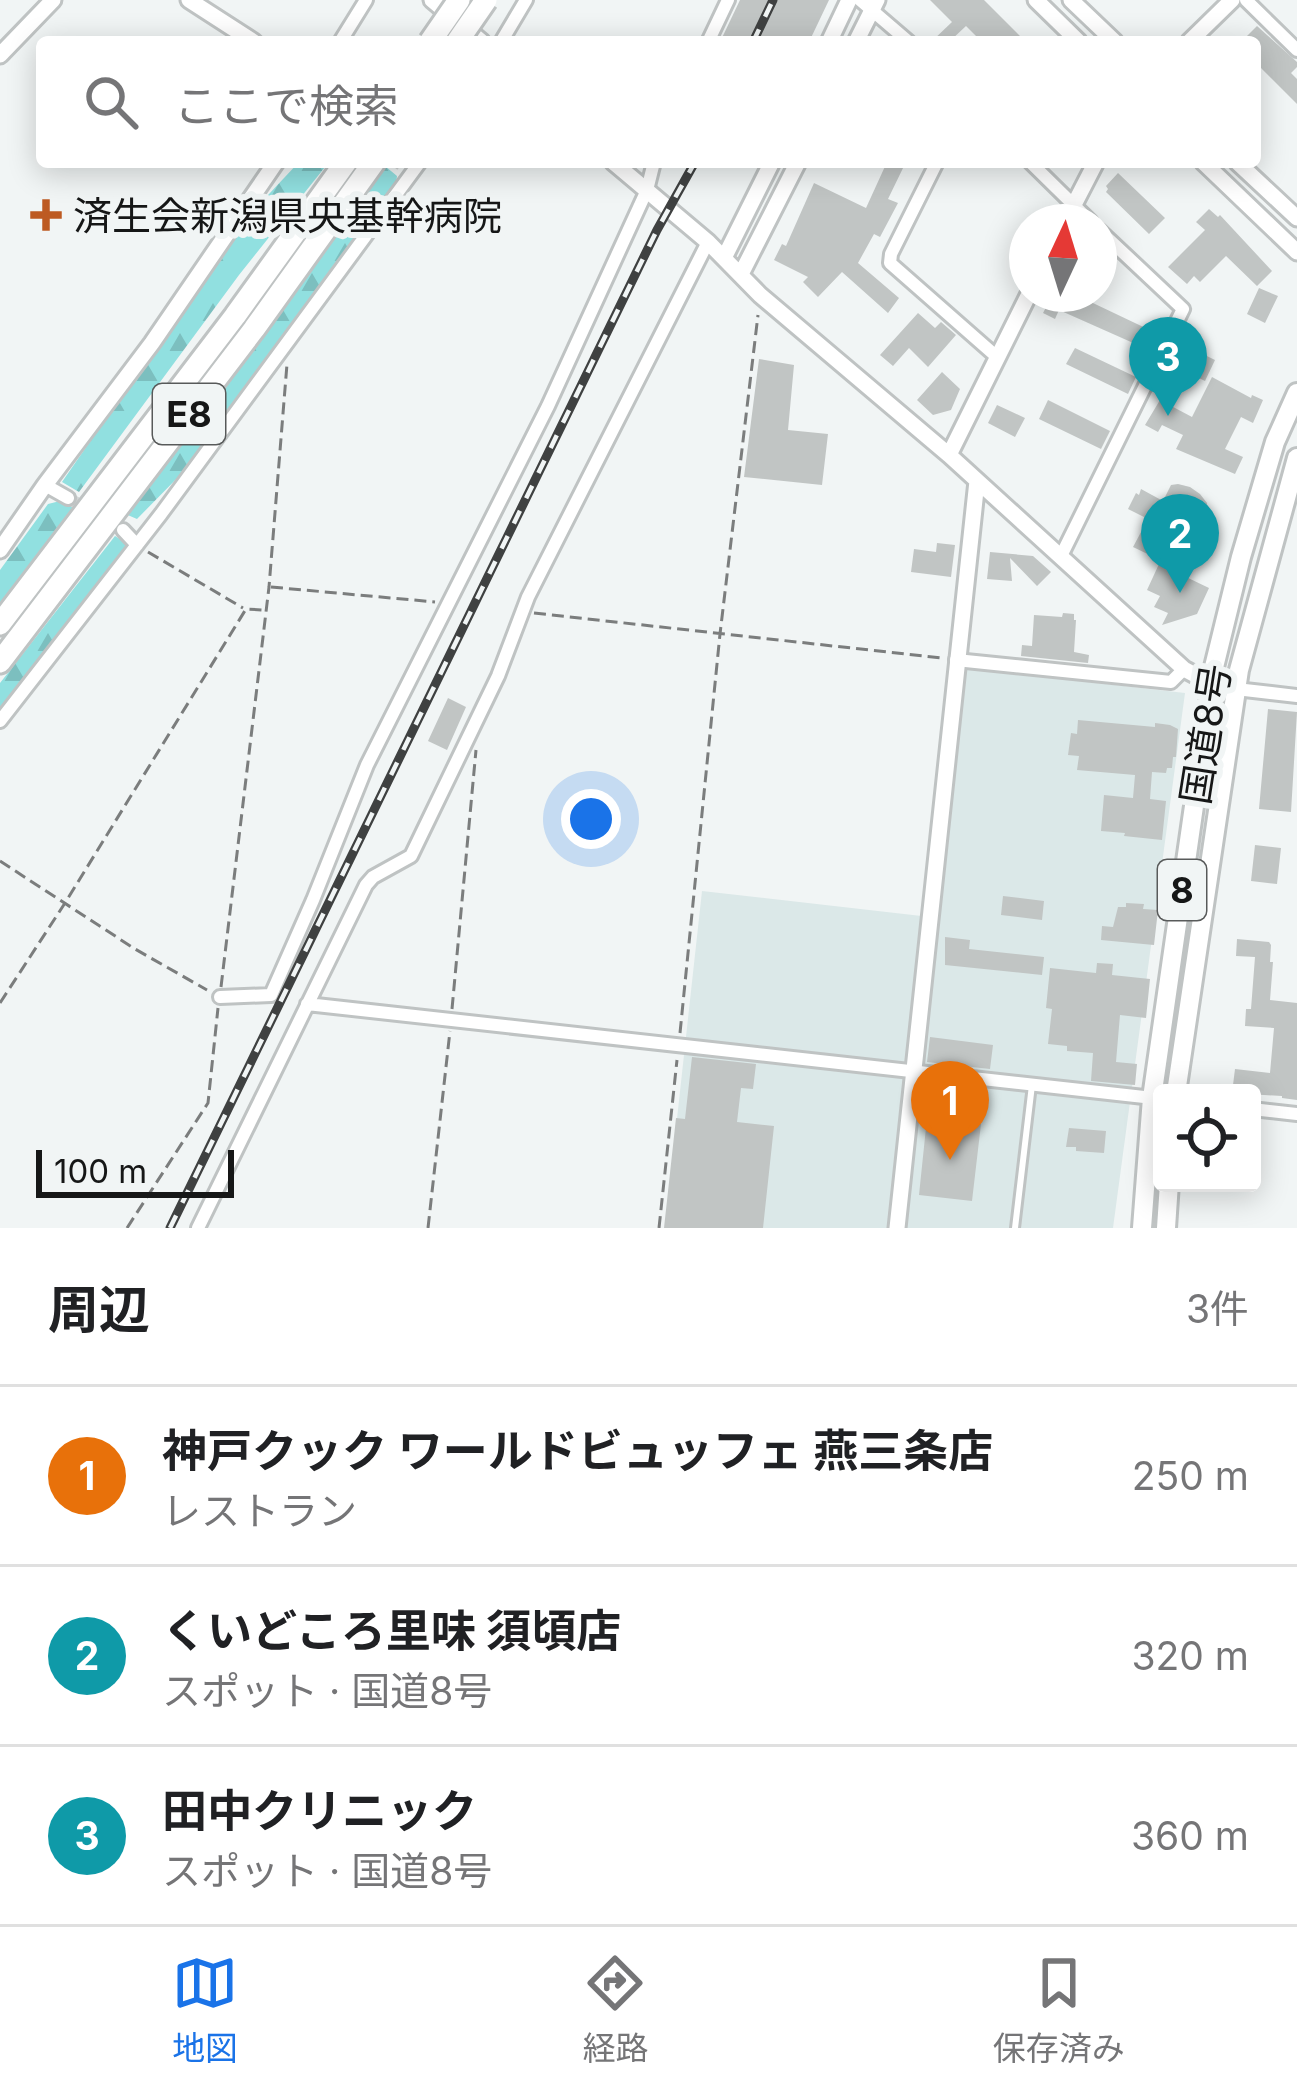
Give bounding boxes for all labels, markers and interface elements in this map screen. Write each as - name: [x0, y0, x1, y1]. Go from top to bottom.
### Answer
- search box: [36, 36, 1261, 168]
- icon: search: [78, 69, 144, 135]
- text: ここで検索: [174, 78, 399, 133]
- place label: 済生会新潟県央基幹病院: [73, 192, 502, 239]
- marker: 済生会新潟県央基幹病院: [30, 199, 62, 231]
- north arrow: [1009, 204, 1117, 312]
- pin: 3: [1129, 317, 1207, 416]
- road number: E8: [153, 384, 225, 444]
- pin: 2: [1141, 494, 1219, 593]
- street label: 国道8号: [1171, 661, 1239, 807]
- your location: [561, 789, 621, 849]
- road number: 8: [1158, 860, 1206, 920]
- pin: 1: [911, 1061, 989, 1160]
- map controls: [1153, 1084, 1261, 1192]
- button: locate: [1153, 1084, 1261, 1192]
- scale bar: [36, 1144, 234, 1197]
- text: 100 m: [54, 1151, 147, 1191]
- text: 周辺: [48, 1279, 150, 1340]
- text: 3件: [1186, 1285, 1249, 1332]
- text: 神戸クック ワールドビュッフェ 燕三条店: [162, 1423, 993, 1478]
- text: 1: [79, 1452, 95, 1499]
- text: 250 m: [1132, 1452, 1249, 1499]
- text: レストラン: [162, 1487, 357, 1534]
- text: くいどころ里味 須頃店: [162, 1603, 621, 1658]
- text: 2: [75, 1632, 99, 1679]
- text: 320 m: [1131, 1632, 1249, 1679]
- text: スポット · 国道8号: [162, 1667, 492, 1714]
- text: 田中クリニック: [162, 1783, 477, 1838]
- text: 3: [74, 1812, 100, 1859]
- text: 360 m: [1131, 1812, 1249, 1859]
- text: スポット · 国道8号: [162, 1847, 492, 1894]
- tab: 地図: [172, 1950, 238, 2070]
- tab: 経路: [582, 1950, 648, 2070]
- tab: 保存済み: [993, 1950, 1125, 2070]

